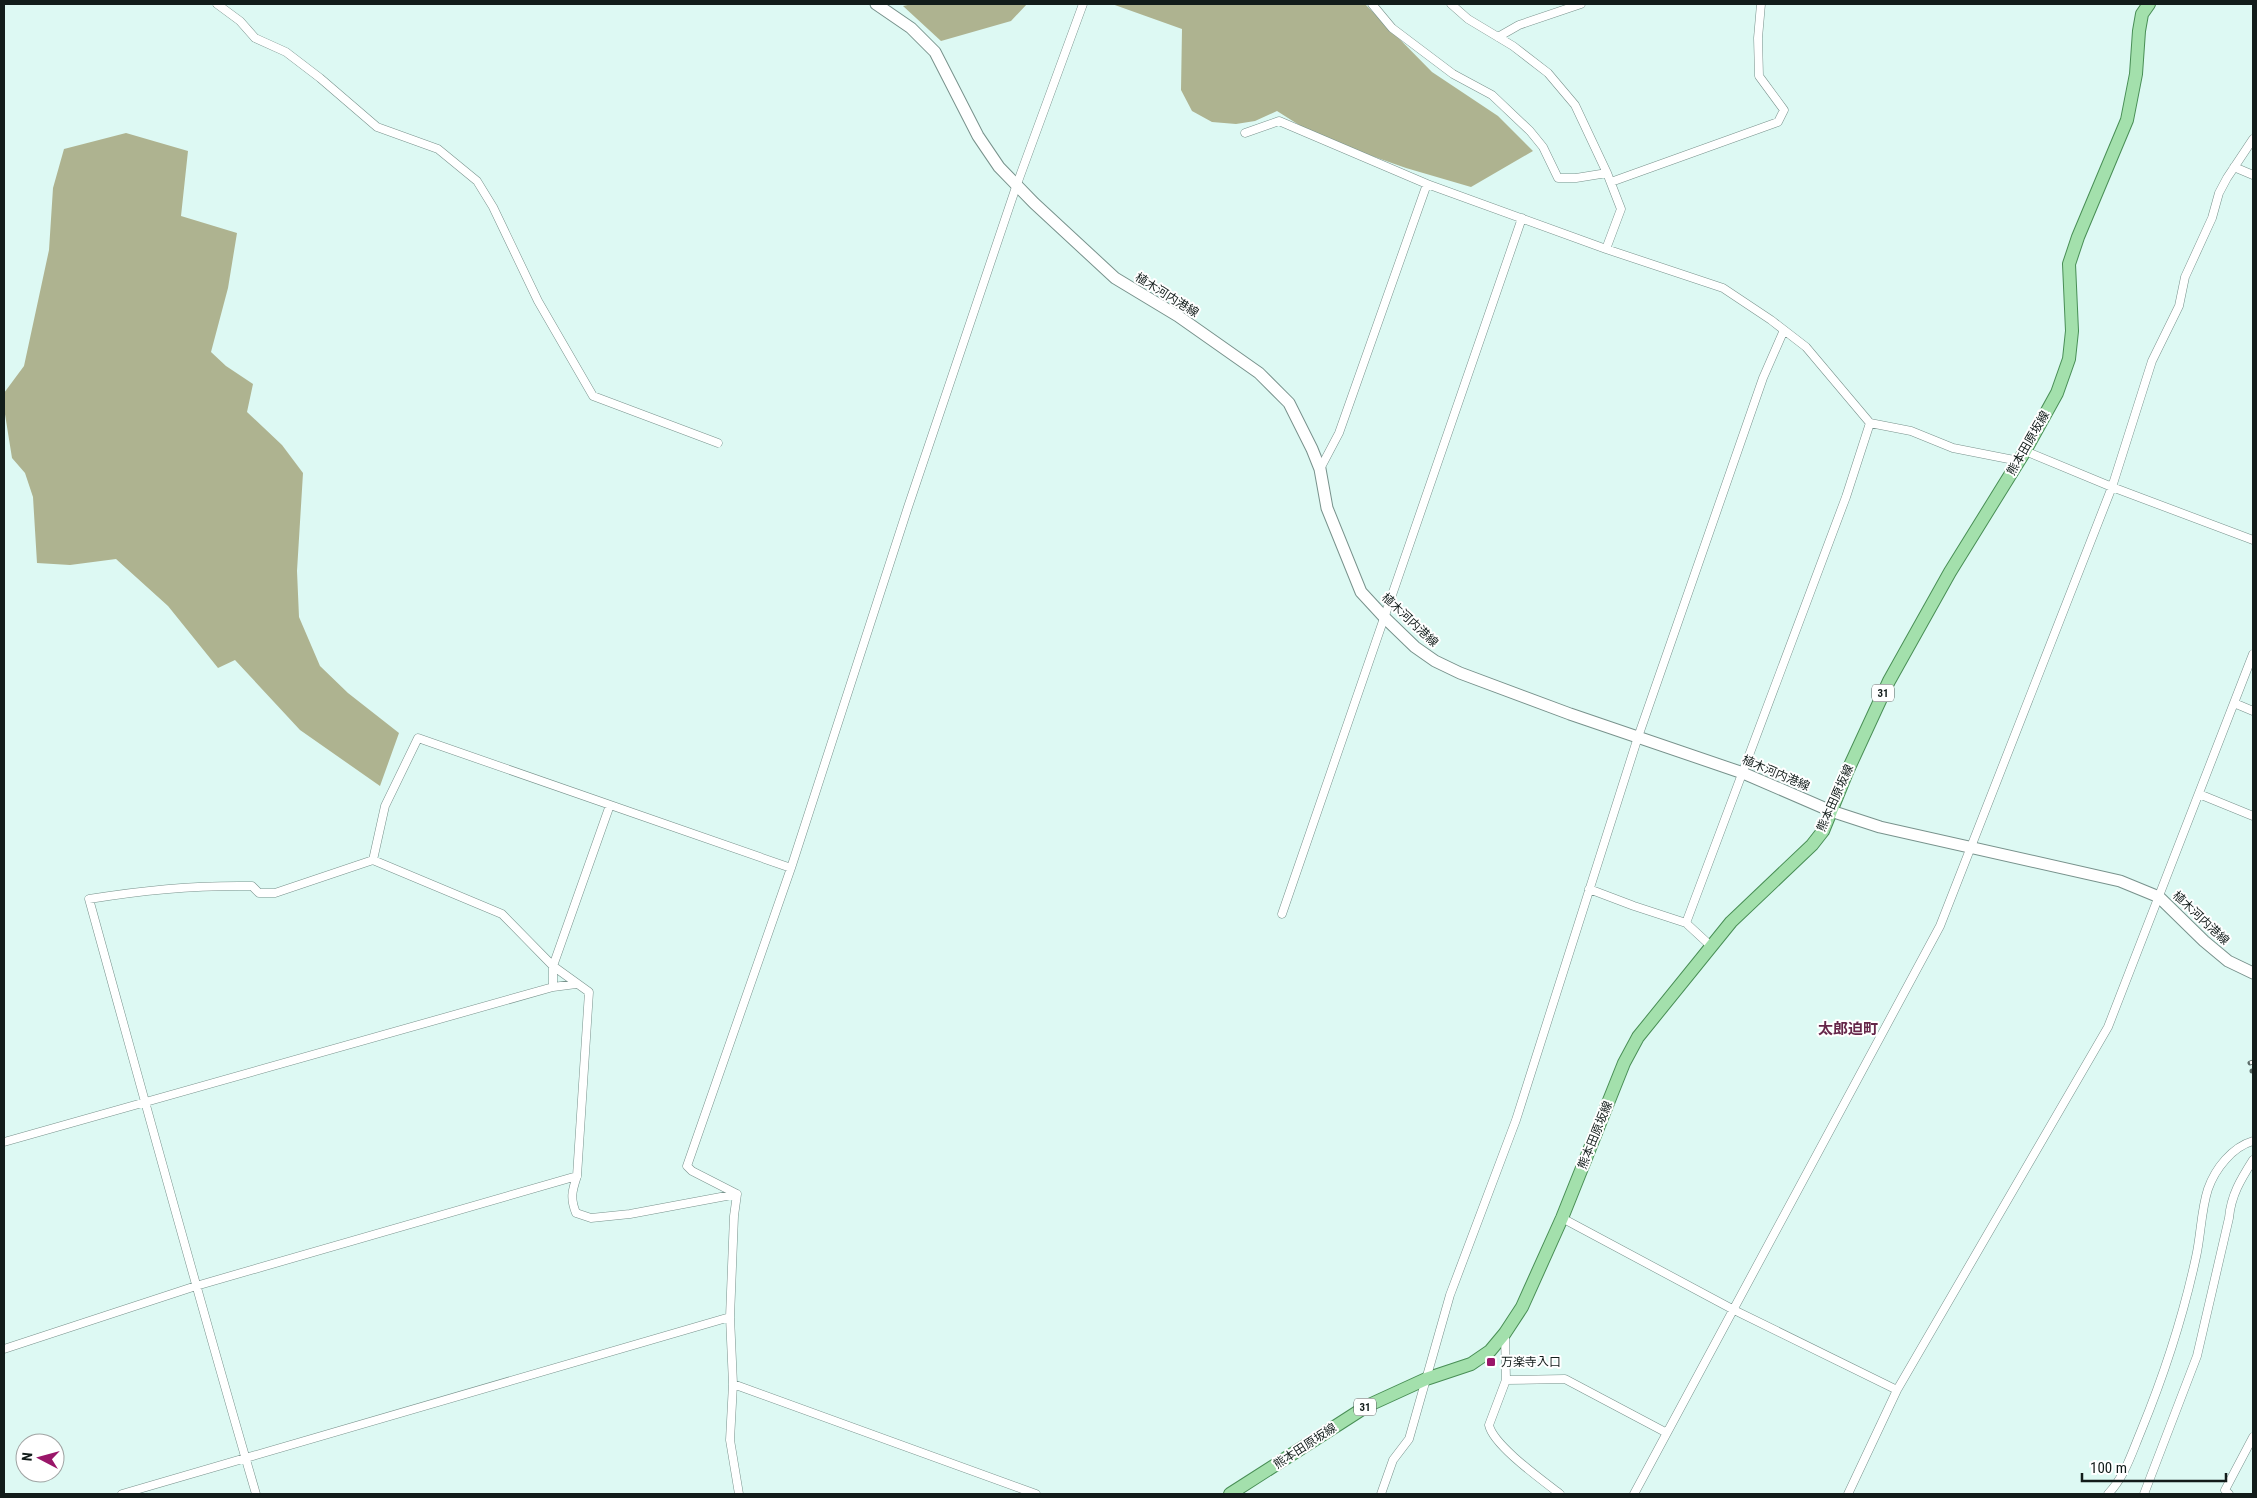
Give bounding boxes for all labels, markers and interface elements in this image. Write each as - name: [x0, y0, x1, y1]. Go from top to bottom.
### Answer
- street label: 植木河内港線: [1133, 270, 1201, 320]
- street label: 熊本田原坂線: [2004, 408, 2052, 478]
- street label: 植木河内港線: [1379, 590, 1441, 650]
- road number: 31: [1872, 684, 1894, 701]
- street label: 植木河内港線: [1740, 752, 1812, 794]
- street label: 熊本田原坂線: [1814, 762, 1856, 834]
- street label: 植木河内港線: [2170, 888, 2232, 948]
- district label: 太郎迫町: [1818, 1020, 1878, 1038]
- street label: 熊本田原坂線: [1575, 1099, 1615, 1171]
- place label: 万楽寺入口: [1501, 1355, 1561, 1369]
- marker: 万楽寺入口: [1485, 1356, 1497, 1368]
- road number: 31: [1354, 1398, 1376, 1415]
- street label: 熊本田原坂線: [1271, 1421, 1339, 1471]
- north arrow: [15, 1433, 65, 1483]
- scale bar: [2082, 1450, 2226, 1482]
- text: N: [19, 1452, 35, 1462]
- text: 100 m: [2090, 1459, 2127, 1477]

